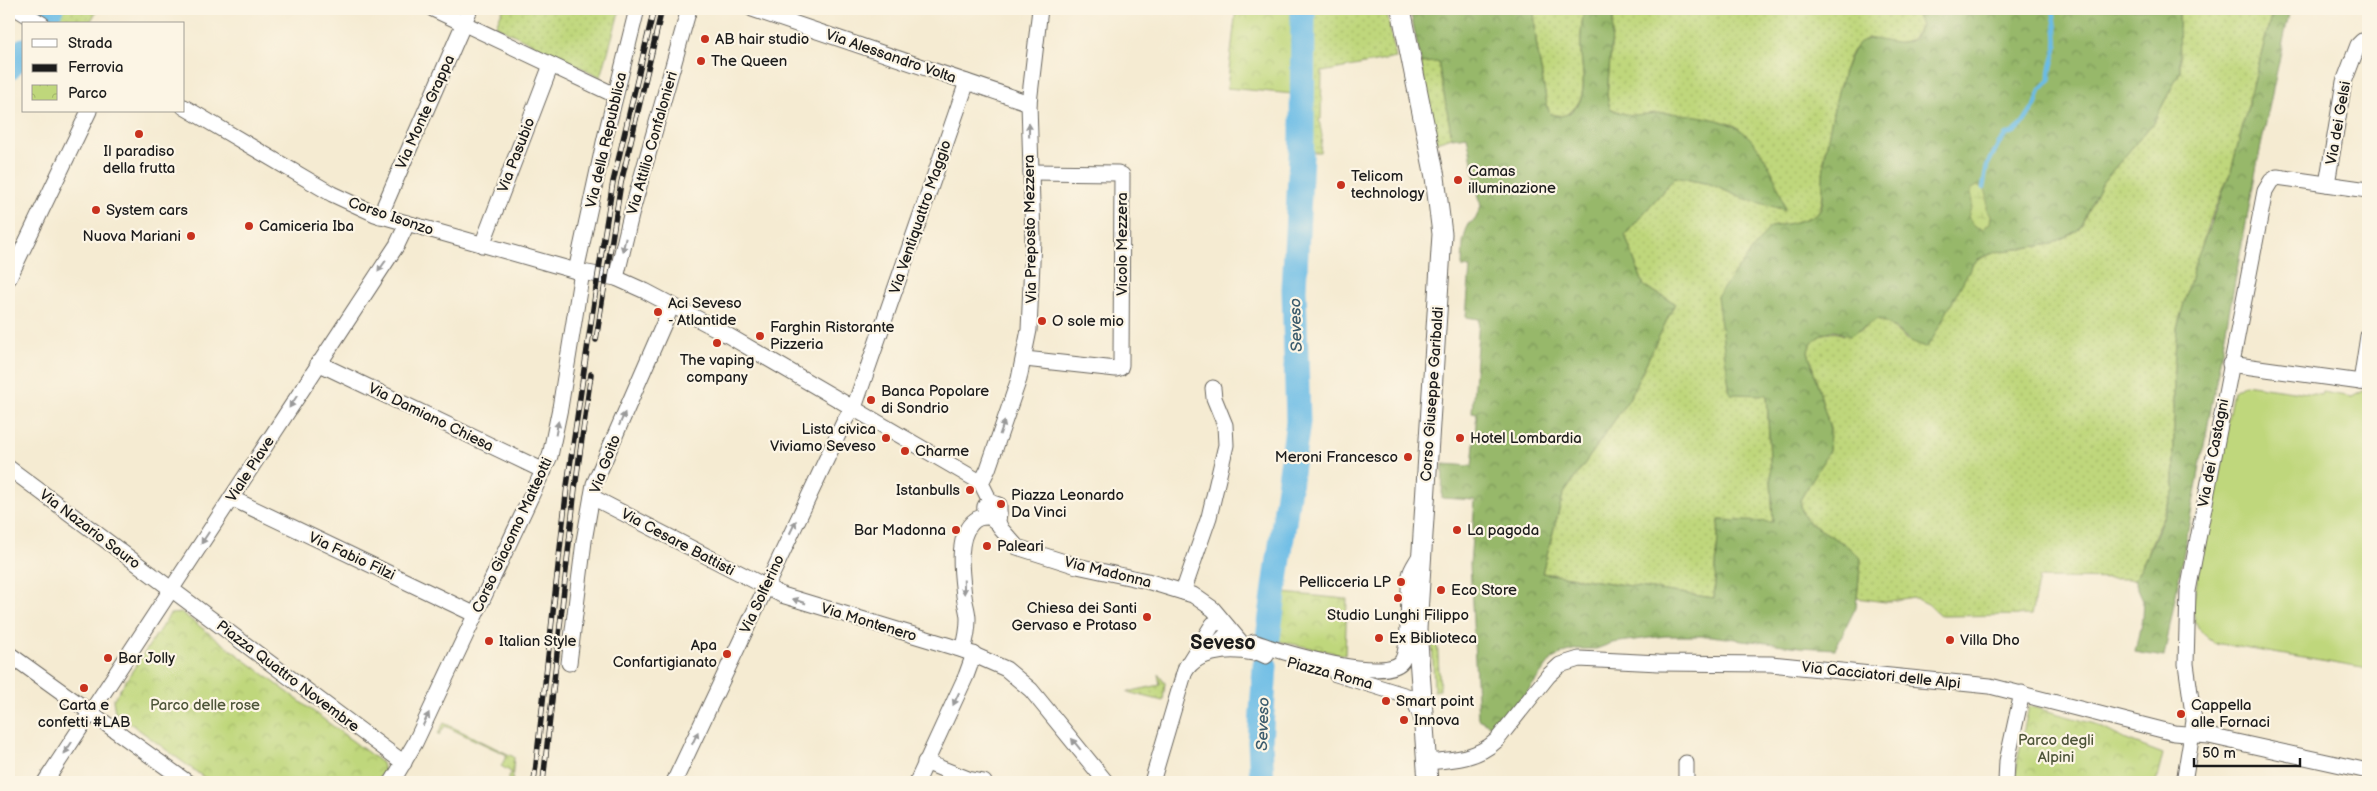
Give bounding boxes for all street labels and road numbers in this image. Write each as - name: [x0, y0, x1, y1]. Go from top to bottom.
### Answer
- street label: Via Alessandro Volta: [823, 25, 959, 88]
- street label: Via Monte Grappa: [392, 52, 459, 172]
- street label: Via Attilio Confalonieri: [623, 69, 682, 217]
- street label: Via della Repubblica: [582, 70, 631, 210]
- street label: Via dei Gelsi: [2322, 80, 2355, 166]
- street label: Via Pasubio: [493, 115, 539, 195]
- street label: Via Ventiquattro Maggio: [885, 138, 956, 297]
- street label: Via Preposto Mezzera: [1020, 155, 1041, 303]
- street label: Vicolo Mezzera: [1113, 192, 1132, 296]
- street label: Corso Isonzo: [346, 193, 436, 240]
- street label: Corso Giuseppe Garibaldi: [1417, 306, 1448, 482]
- street label: Via Damiano Chiesa: [365, 379, 497, 456]
- street label: Via dei Castagni: [2194, 397, 2233, 509]
- street label: Via Goito: [586, 432, 625, 496]
- street label: Viale Piave: [222, 433, 279, 506]
- street label: Corso Giacomo Matteotti: [468, 454, 557, 616]
- street label: Via Nazario Sauro: [36, 485, 144, 573]
- street label: Via Cesare Battisti: [618, 505, 738, 580]
- street label: Via Fabio Filzi: [305, 528, 398, 585]
- street label: Via Solferino: [736, 552, 789, 637]
- street label: Via Madonna: [1062, 552, 1153, 593]
- street label: Via Montenero: [819, 599, 919, 646]
- street label: Piazza Quattro Novembre: [212, 616, 363, 736]
- street label: Piazza Roma: [1285, 653, 1375, 694]
- street label: Via Cacciatori delle Alpi: [1800, 658, 1961, 693]

